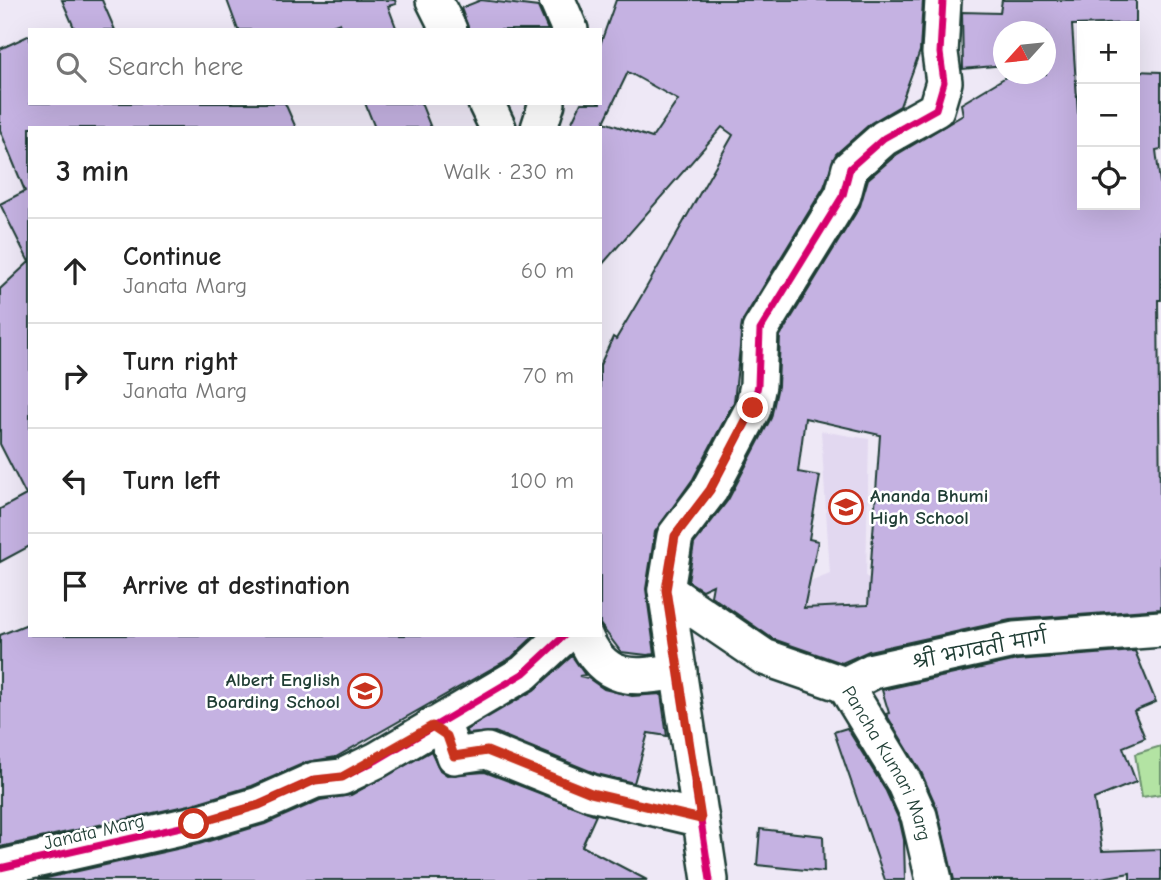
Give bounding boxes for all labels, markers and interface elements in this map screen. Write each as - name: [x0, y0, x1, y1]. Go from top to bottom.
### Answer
- north arrow: [993, 21, 1056, 84]
- map controls: [1077, 21, 1140, 210]
- button: +: [1077, 21, 1140, 84]
- search box: [28, 28, 602, 105]
- icon: search: [52, 48, 90, 86]
- text: Search here: [108, 52, 243, 82]
- button: −: [1077, 84, 1140, 147]
- button: locate: [1077, 147, 1140, 210]
- text: 3 min: [56, 154, 129, 189]
- text: Walk · 230 m: [444, 158, 574, 185]
- text: Continue: [123, 242, 221, 272]
- icon: ahead: [56, 252, 94, 290]
- text: 60 m: [521, 257, 574, 284]
- text: Janata Marg: [123, 272, 247, 299]
- text: Turn right: [123, 347, 237, 377]
- icon: right: [56, 357, 94, 395]
- text: 70 m: [522, 362, 574, 389]
- text: Janata Marg: [123, 377, 247, 404]
- route end: [737, 392, 768, 423]
- icon: left: [56, 462, 94, 500]
- text: Turn left: [123, 466, 220, 496]
- text: 100 m: [510, 467, 574, 494]
- place label: Ananda Bhumi High School: [870, 485, 988, 529]
- school or university icon: Ananda Bhumi High School: [827, 488, 865, 526]
- icon: arrive: [56, 567, 94, 605]
- text: Arrive at destination: [123, 571, 350, 601]
- street label: श्री भगवती मार्ग: [910, 621, 1051, 674]
- place label: Albert English Boarding School: [206, 669, 340, 713]
- school or university icon: Albert English Boarding School: [346, 672, 384, 710]
- street label: Pancha Kumari Marg: [837, 682, 935, 843]
- route start: [178, 808, 209, 839]
- street label: Janata Marg: [42, 810, 146, 854]

